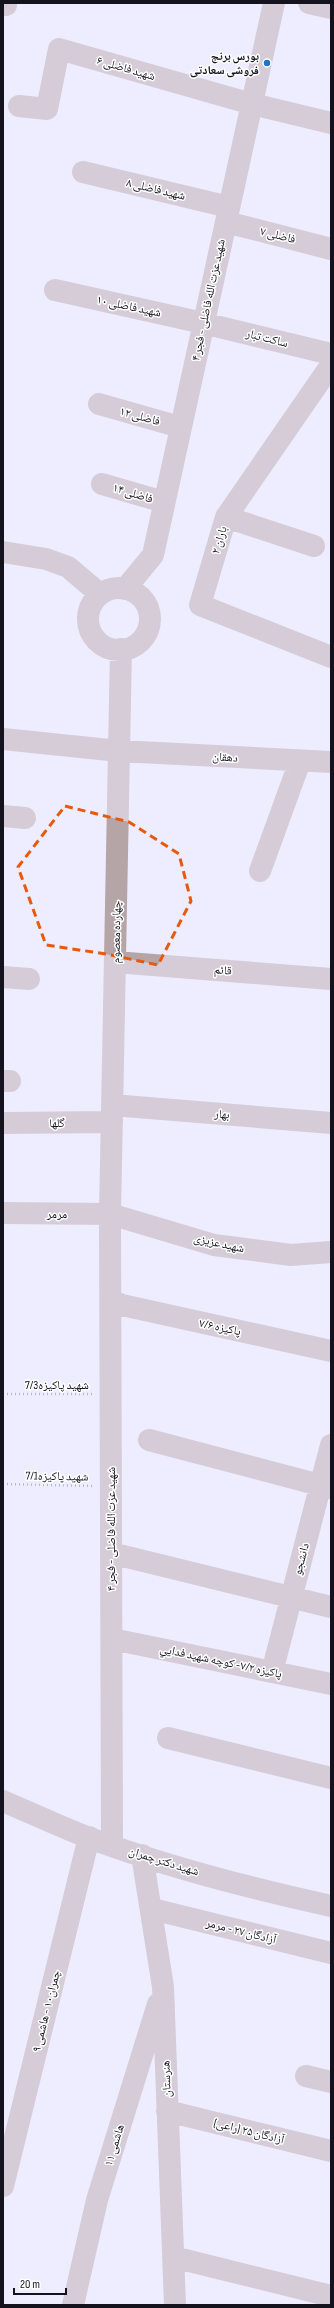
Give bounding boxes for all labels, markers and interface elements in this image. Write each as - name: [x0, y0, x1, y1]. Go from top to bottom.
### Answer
- place label: بورس برنج فروشی سعادتی: [190, 49, 259, 78]
- street label: شهید فاضلی ۶: [95, 53, 157, 84]
- marker: بورس برنج فروشی سعادتی: [262, 58, 272, 68]
- street label: شهید فاضلی ۸: [125, 175, 187, 204]
- street label: فاضلی ۷: [259, 224, 297, 247]
- street label: شهید عزت الله فاضلی - فجر ۴: [188, 238, 229, 362]
- street label: شهید فاضلی ۱۰: [95, 292, 163, 321]
- street label: ساکت تبار: [243, 326, 290, 351]
- street label: فاضلی ۱۲: [118, 404, 162, 429]
- street label: فاضلی ۱۴: [111, 480, 155, 507]
- street label: باران ۲: [208, 524, 231, 556]
- street label: دهقان: [212, 749, 238, 766]
- street label: چهارده معصوم: [108, 900, 125, 964]
- street label: قائم: [213, 962, 232, 979]
- street label: بهار: [213, 1106, 230, 1123]
- street label: گلها: [49, 1116, 65, 1131]
- street label: مرمر: [46, 1207, 67, 1222]
- street label: شهید عزیزی: [192, 1231, 246, 1256]
- street label: پاکیزه ۷/۶: [198, 1316, 243, 1339]
- street label: شهید پاکیزه7/3: [25, 1378, 89, 1393]
- street label: شهید عزت الله فاضلی - فجر ۴: [104, 1467, 119, 1591]
- street label: شهید پاکیزه7/1: [25, 1468, 89, 1485]
- street label: دانشجو: [290, 1541, 313, 1577]
- street label: پاکیزه ۷/۲- كوچه شهيد فدايي: [158, 1641, 284, 1684]
- street label: شهید دکتر چمران: [127, 1844, 201, 1879]
- street label: آزادگان ۲۷ - مرمر: [203, 1915, 279, 1948]
- street label: چمران۱۰ - هاشمی ۹: [29, 1968, 64, 2054]
- street label: هنرستان: [158, 2060, 175, 2098]
- street label: آزادگان ۲۵ (راعی): [212, 2116, 287, 2148]
- street label: هاشمی ۱۱: [101, 2122, 128, 2168]
- scale bar: [14, 2270, 66, 2296]
- text: 20 m: [20, 2277, 40, 2292]

